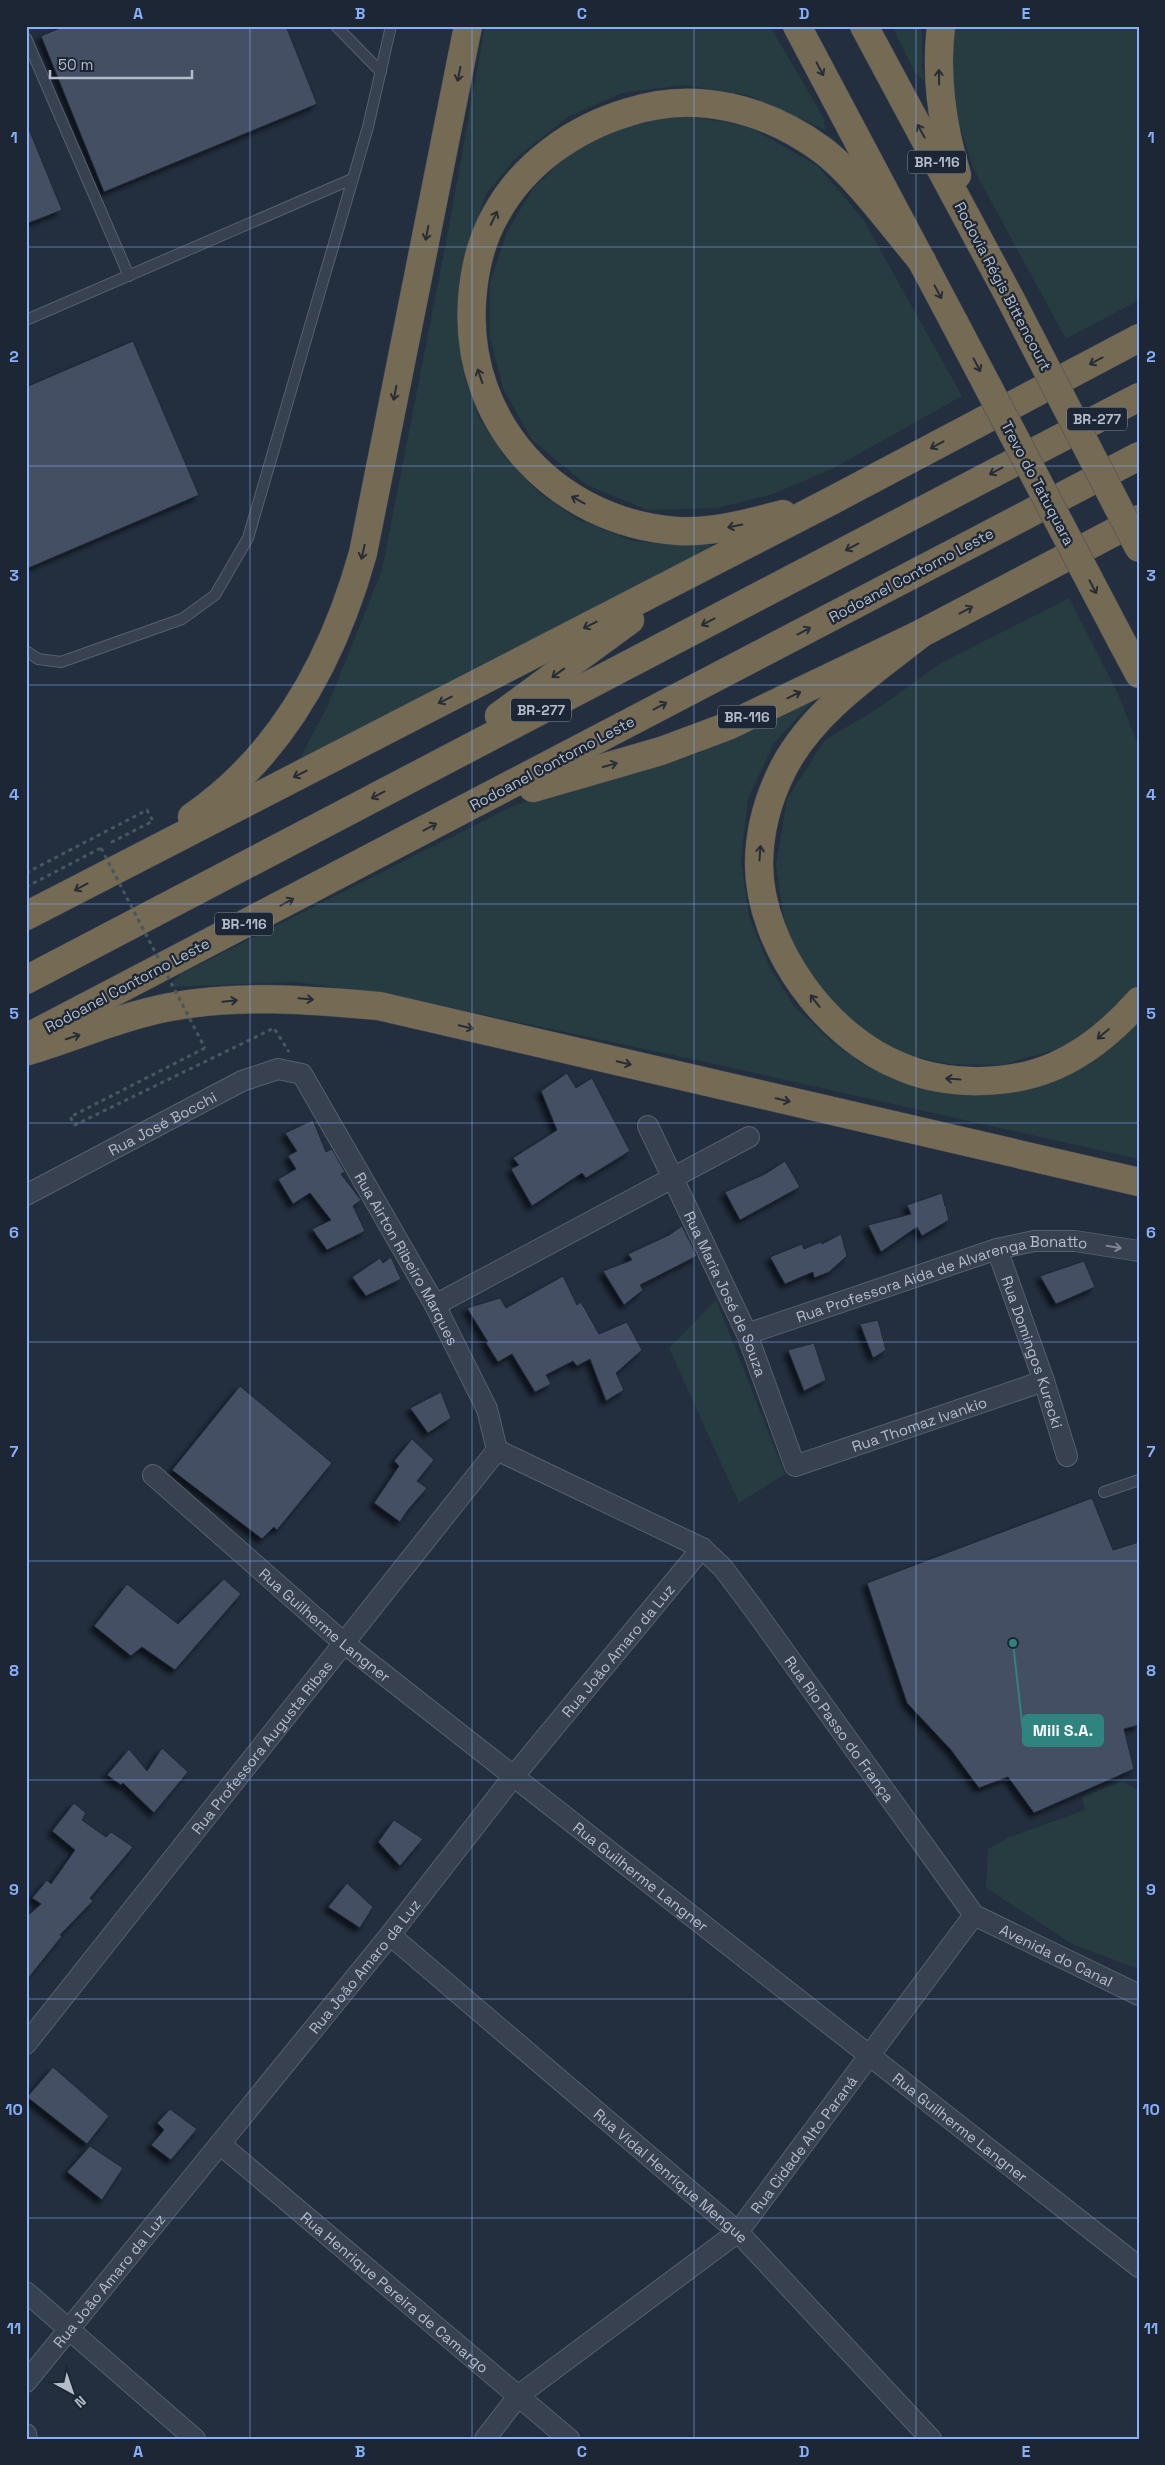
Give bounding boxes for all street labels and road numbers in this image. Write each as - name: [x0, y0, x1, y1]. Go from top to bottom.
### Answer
- road number: BR-116: [908, 150, 966, 173]
- street label: Rodovia Régis Bittencourt: [950, 198, 1056, 374]
- road number: BR-277: [1067, 408, 1127, 430]
- street label: Trevo do Tatuquara: [997, 418, 1079, 549]
- street label: Rodoanel Contorno Leste: [825, 523, 997, 627]
- road number: BR-277: [511, 698, 571, 722]
- road number: BR-116: [718, 706, 776, 729]
- street label: Rodoanel Contorno Leste: [466, 711, 638, 815]
- road number: BR-116: [215, 912, 273, 936]
- street label: Rodoanel Contorno Leste: [41, 933, 213, 1037]
- street label: Rua José Bocchi: [105, 1087, 220, 1159]
- street label: Rua Airton Ribeiro Marques: [351, 1169, 463, 1348]
- street label: Rua Maria José de Souza: [680, 1208, 771, 1379]
- street label: Rua Professora Aida de Alvarenga Bonatto: [793, 1232, 1089, 1326]
- street label: Rua Domingos Kurecki: [998, 1273, 1067, 1431]
- street label: Rua Thomaz Ivankio: [849, 1392, 989, 1456]
- street label: Rua Guilherme Langner: [255, 1564, 395, 1686]
- street label: Rua João Amaro da Luz: [557, 1580, 678, 1721]
- street label: Rua Rio Passo do França: [781, 1652, 899, 1806]
- street label: Rua Professora Augusta Ribas: [187, 1656, 336, 1838]
- street label: Rua Guilherme Langner: [570, 1817, 713, 1935]
- street label: Rua João Amaro da Luz: [304, 1895, 424, 2037]
- street label: Avenida do Canal: [997, 1919, 1116, 1990]
- street label: Rua Guilherme Langner: [889, 2068, 1032, 2186]
- street label: Rua Cidade Alto Paraná: [746, 2071, 861, 2217]
- street label: Rua Vidal Henrique Mengue: [590, 2104, 753, 2247]
- street label: Rua Henrique Pereira de Camargo: [297, 2207, 493, 2377]
- street label: Rua João Amaro da Luz: [49, 2210, 169, 2351]

